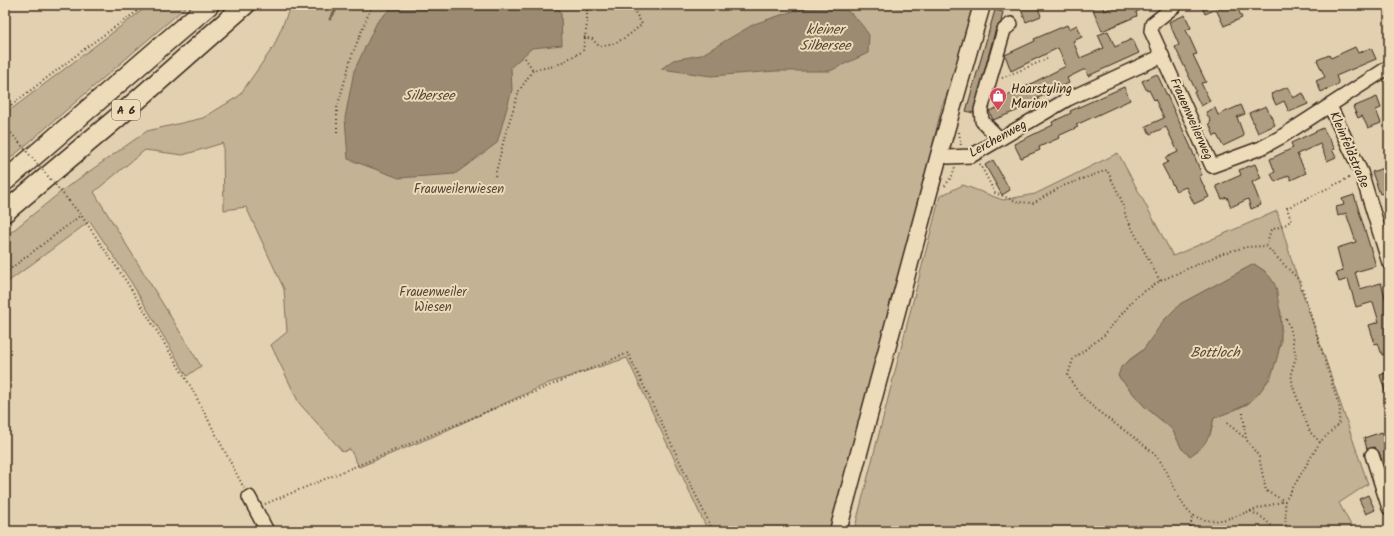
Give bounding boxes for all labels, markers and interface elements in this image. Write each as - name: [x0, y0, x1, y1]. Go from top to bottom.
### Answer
- water label: kleiner Silbersee: [799, 19, 852, 57]
- street label: Frauenweilerweg: [1164, 75, 1218, 163]
- place label: Haarstyling Marion: [1011, 79, 1072, 115]
- water label: Silbersee: [403, 85, 456, 107]
- shop icon: Haarstyling Marion: [988, 86, 1008, 111]
- road number: A 6: [112, 100, 140, 120]
- street label: Kleinfeldstraße: [1323, 108, 1375, 192]
- street label: Lerchenweg: [965, 114, 1031, 164]
- park label: Frauweilerwiesen: [414, 179, 504, 200]
- park label: Frauenweiler Wiesen: [399, 282, 467, 318]
- water label: Bottloch: [1190, 342, 1241, 364]

